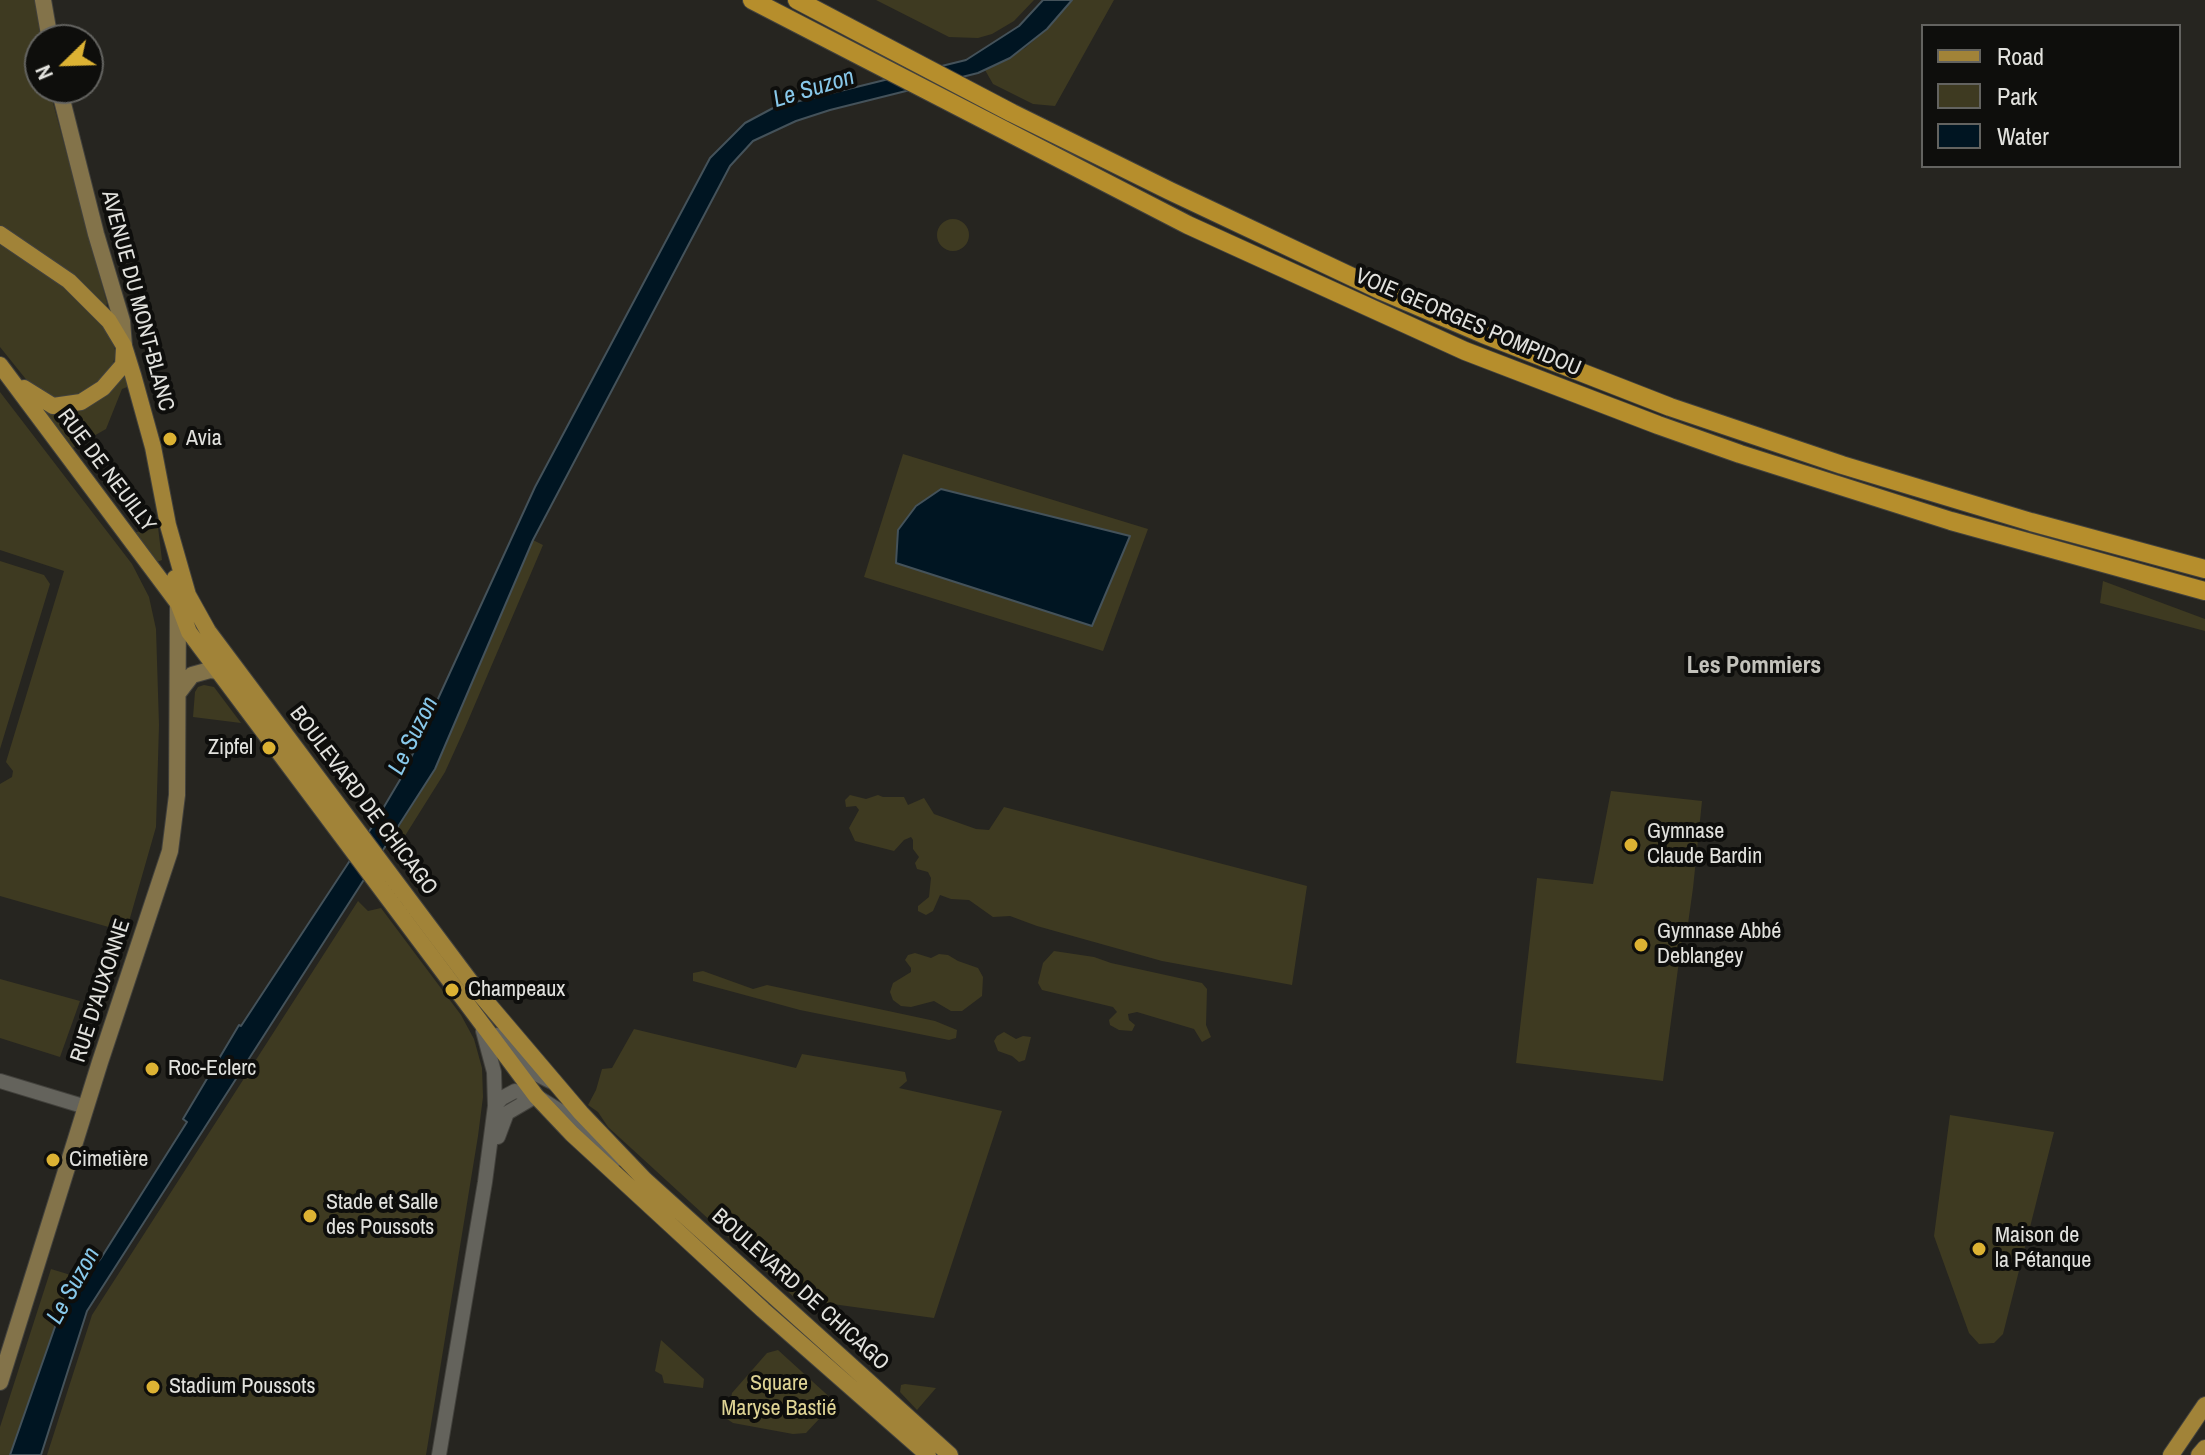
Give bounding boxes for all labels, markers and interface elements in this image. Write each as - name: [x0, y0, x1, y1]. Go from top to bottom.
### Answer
- north arrow: [24, 24, 104, 104]
- legend: [1921, 24, 2181, 168]
- text: Road: [1997, 40, 2044, 72]
- text: N: [27, 61, 60, 84]
- water label: Le Suzon: [770, 63, 858, 115]
- text: Park: [1997, 80, 2037, 112]
- text: Water: [1997, 120, 2049, 152]
- street label: AVENUE DU MONT-BLANC: [95, 188, 179, 414]
- street label: VOIE GEORGES POMPIDOU: [1351, 263, 1585, 383]
- street label: RUE DE NEUILLY: [51, 404, 161, 538]
- place label: Avia: [186, 426, 222, 452]
- marker: Avia: [161, 430, 179, 448]
- district label: Les Pommiers: [1687, 653, 1821, 681]
- water label: Le Suzon: [383, 692, 445, 780]
- street label: BOULEVARD DE CHICAGO: [283, 702, 443, 900]
- place label: Zipfel: [208, 735, 253, 761]
- marker: Zipfel: [260, 739, 278, 757]
- place label: Gymnase Claude Bardin: [1647, 819, 1762, 870]
- marker: Gymnase Claude Bardin: [1622, 836, 1640, 854]
- street label: RUE D'AUXONNE: [65, 916, 137, 1066]
- place label: Gymnase Abbé Deblangey: [1657, 919, 1781, 970]
- marker: Gymnase Abbé Deblangey: [1632, 936, 1650, 954]
- place label: Champeaux: [468, 977, 565, 1003]
- marker: Champeaux: [443, 981, 461, 999]
- place label: Roc-Eclerc: [168, 1056, 256, 1082]
- marker: Roc-Eclerc: [143, 1060, 161, 1078]
- place label: Cimetière: [69, 1147, 148, 1173]
- marker: Cimetière: [44, 1151, 62, 1169]
- place label: Stade et Salle des Poussots: [326, 1190, 438, 1242]
- street label: BOULEVARD DE CHICAGO: [706, 1203, 894, 1377]
- marker: Stade et Salle des Poussots: [301, 1207, 319, 1225]
- place label: Maison de la Pétanque: [1995, 1223, 2091, 1274]
- marker: Maison de la Pétanque: [1970, 1240, 1988, 1258]
- water label: Le Suzon: [41, 1243, 107, 1329]
- park label: Square Maryse Bastié: [721, 1371, 837, 1422]
- place label: Stadium Poussots: [169, 1374, 315, 1400]
- marker: Stadium Poussots: [144, 1378, 162, 1396]

